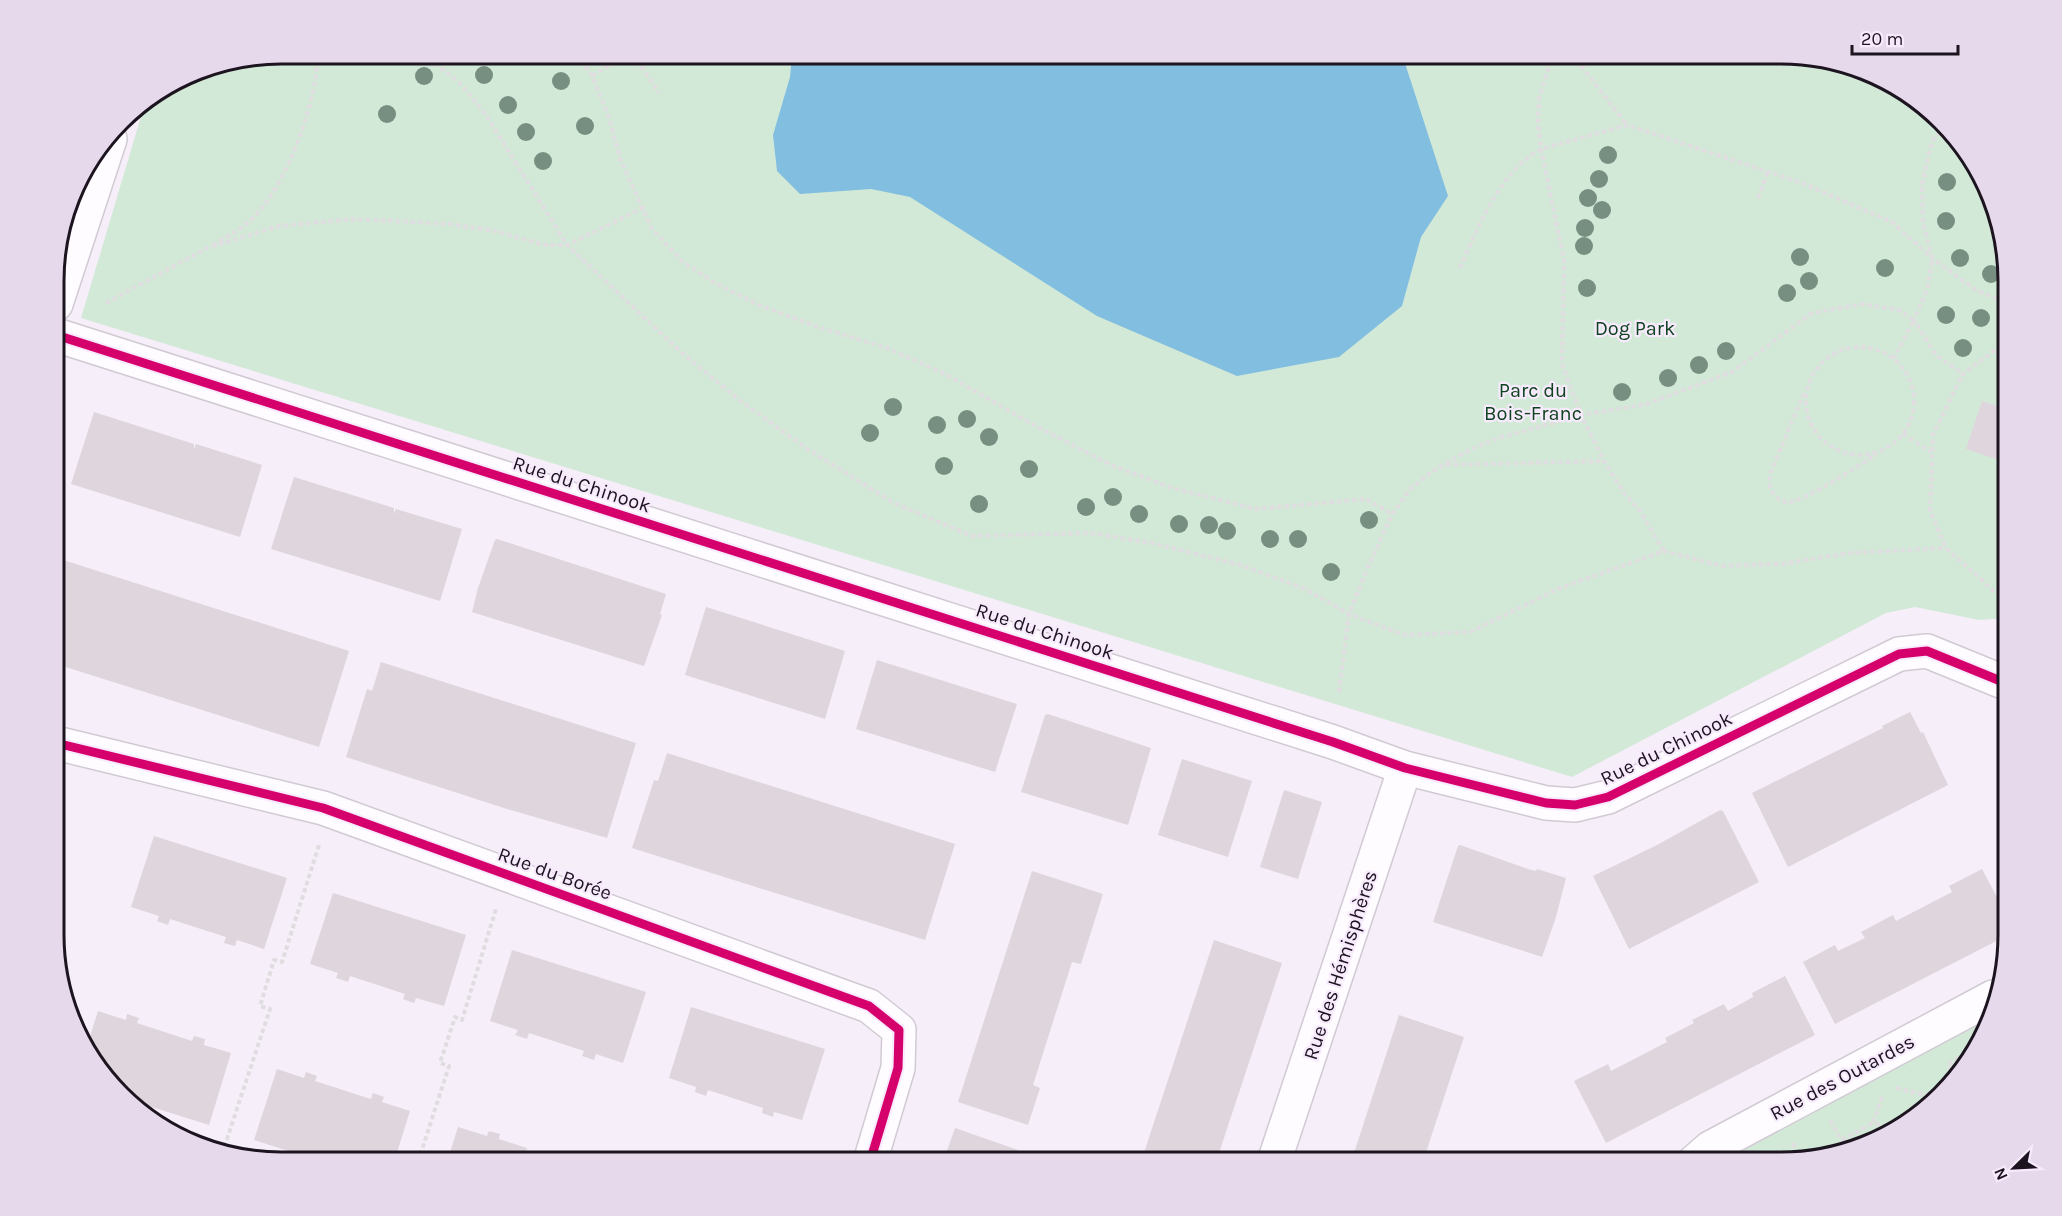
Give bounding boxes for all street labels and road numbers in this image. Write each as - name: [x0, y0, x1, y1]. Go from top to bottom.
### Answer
- street label: Rue du Chinook: [510, 451, 654, 518]
- street label: Rue du Chinook: [973, 598, 1117, 665]
- street label: Rue du Chinook: [1597, 707, 1736, 790]
- street label: Rue du Borée: [495, 842, 615, 905]
- street label: Rue des Hémisphères: [1299, 868, 1382, 1063]
- street label: Rue des Outardes: [1766, 1030, 1918, 1125]

